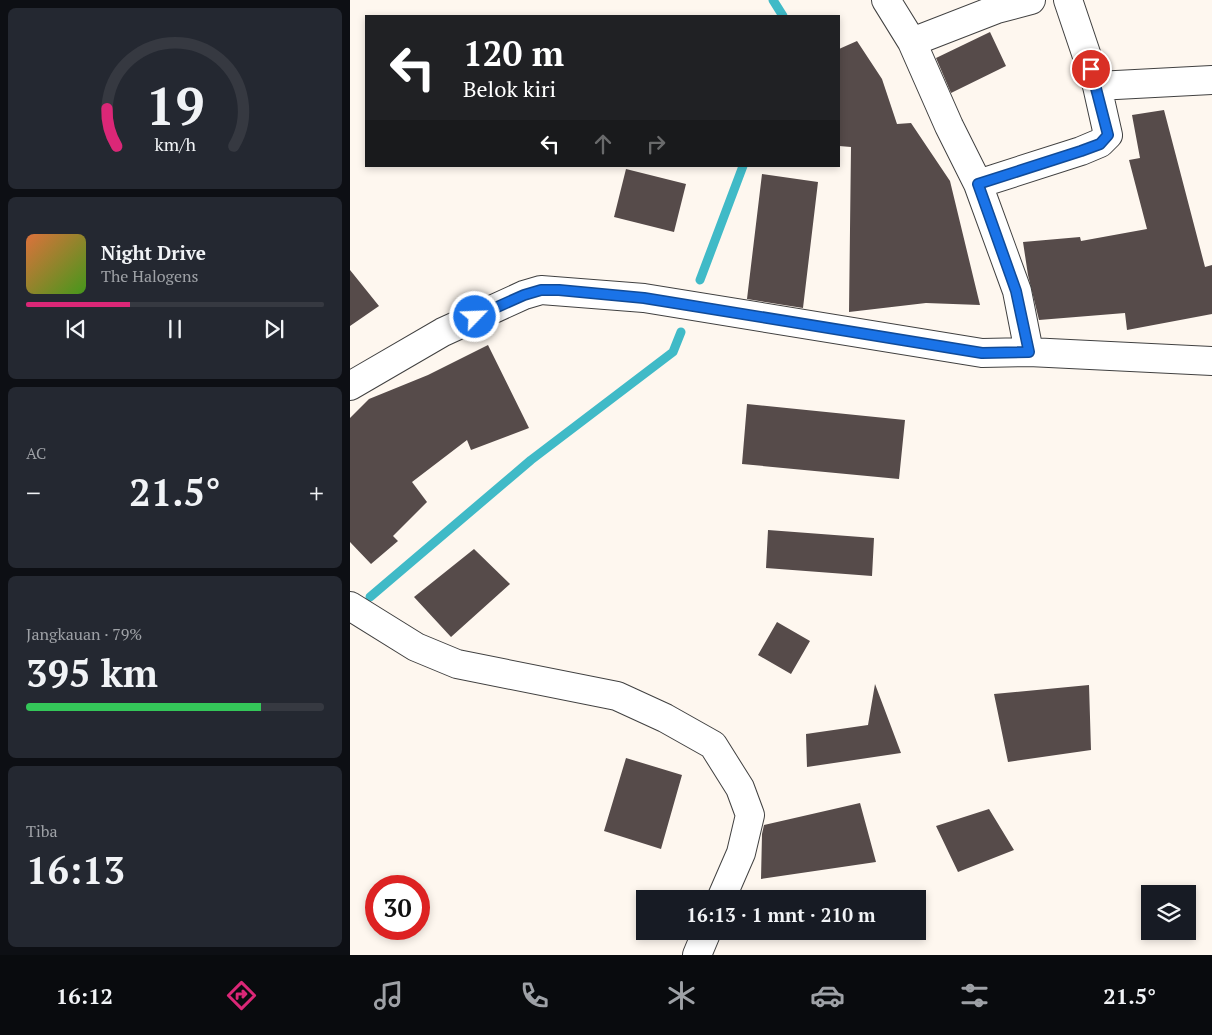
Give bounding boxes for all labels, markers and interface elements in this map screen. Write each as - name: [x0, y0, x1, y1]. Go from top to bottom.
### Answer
- text: 120 m: [463, 30, 564, 76]
- icon: left: [380, 35, 445, 100]
- pin: [1070, 48, 1112, 90]
- icon: arrive: [1077, 55, 1105, 83]
- text: 19: [146, 71, 204, 140]
- text: Belok kiri: [463, 74, 556, 103]
- icon: left: [536, 130, 564, 158]
- icon: ahead: [589, 130, 617, 158]
- icon: right: [642, 130, 670, 158]
- text: km/h: [154, 132, 196, 156]
- text: Night Drive: [101, 240, 206, 265]
- text: The Halogens: [101, 265, 199, 287]
- position arrow: [448, 290, 500, 342]
- icon: previous: [62, 315, 90, 343]
- icon: pause: [161, 315, 189, 343]
- icon: next: [260, 315, 288, 343]
- text: AC: [26, 442, 46, 464]
- text: 21.5°: [129, 467, 221, 517]
- text: −: [26, 474, 41, 511]
- text: +: [309, 474, 324, 511]
- text: Jangkauan · 79%: [26, 623, 142, 645]
- text: 395 km: [26, 648, 158, 698]
- text: Tiba: [26, 820, 58, 842]
- text: 16:13: [26, 845, 125, 895]
- speed limit sign: 30: [365, 875, 430, 940]
- map controls: [1141, 885, 1196, 940]
- button: layers: [1141, 885, 1196, 940]
- text: 16:13 · 1 mnt · 210 m: [686, 902, 876, 927]
- icon: directions: [224, 978, 259, 1013]
- icon: music: [371, 978, 406, 1013]
- icon: phone: [517, 978, 552, 1013]
- icon: climate: [664, 978, 699, 1013]
- icon: car: [810, 978, 845, 1013]
- icon: filters: [957, 978, 992, 1013]
- text: 16:12: [56, 981, 113, 1010]
- text: 21.5°: [1103, 981, 1156, 1010]

